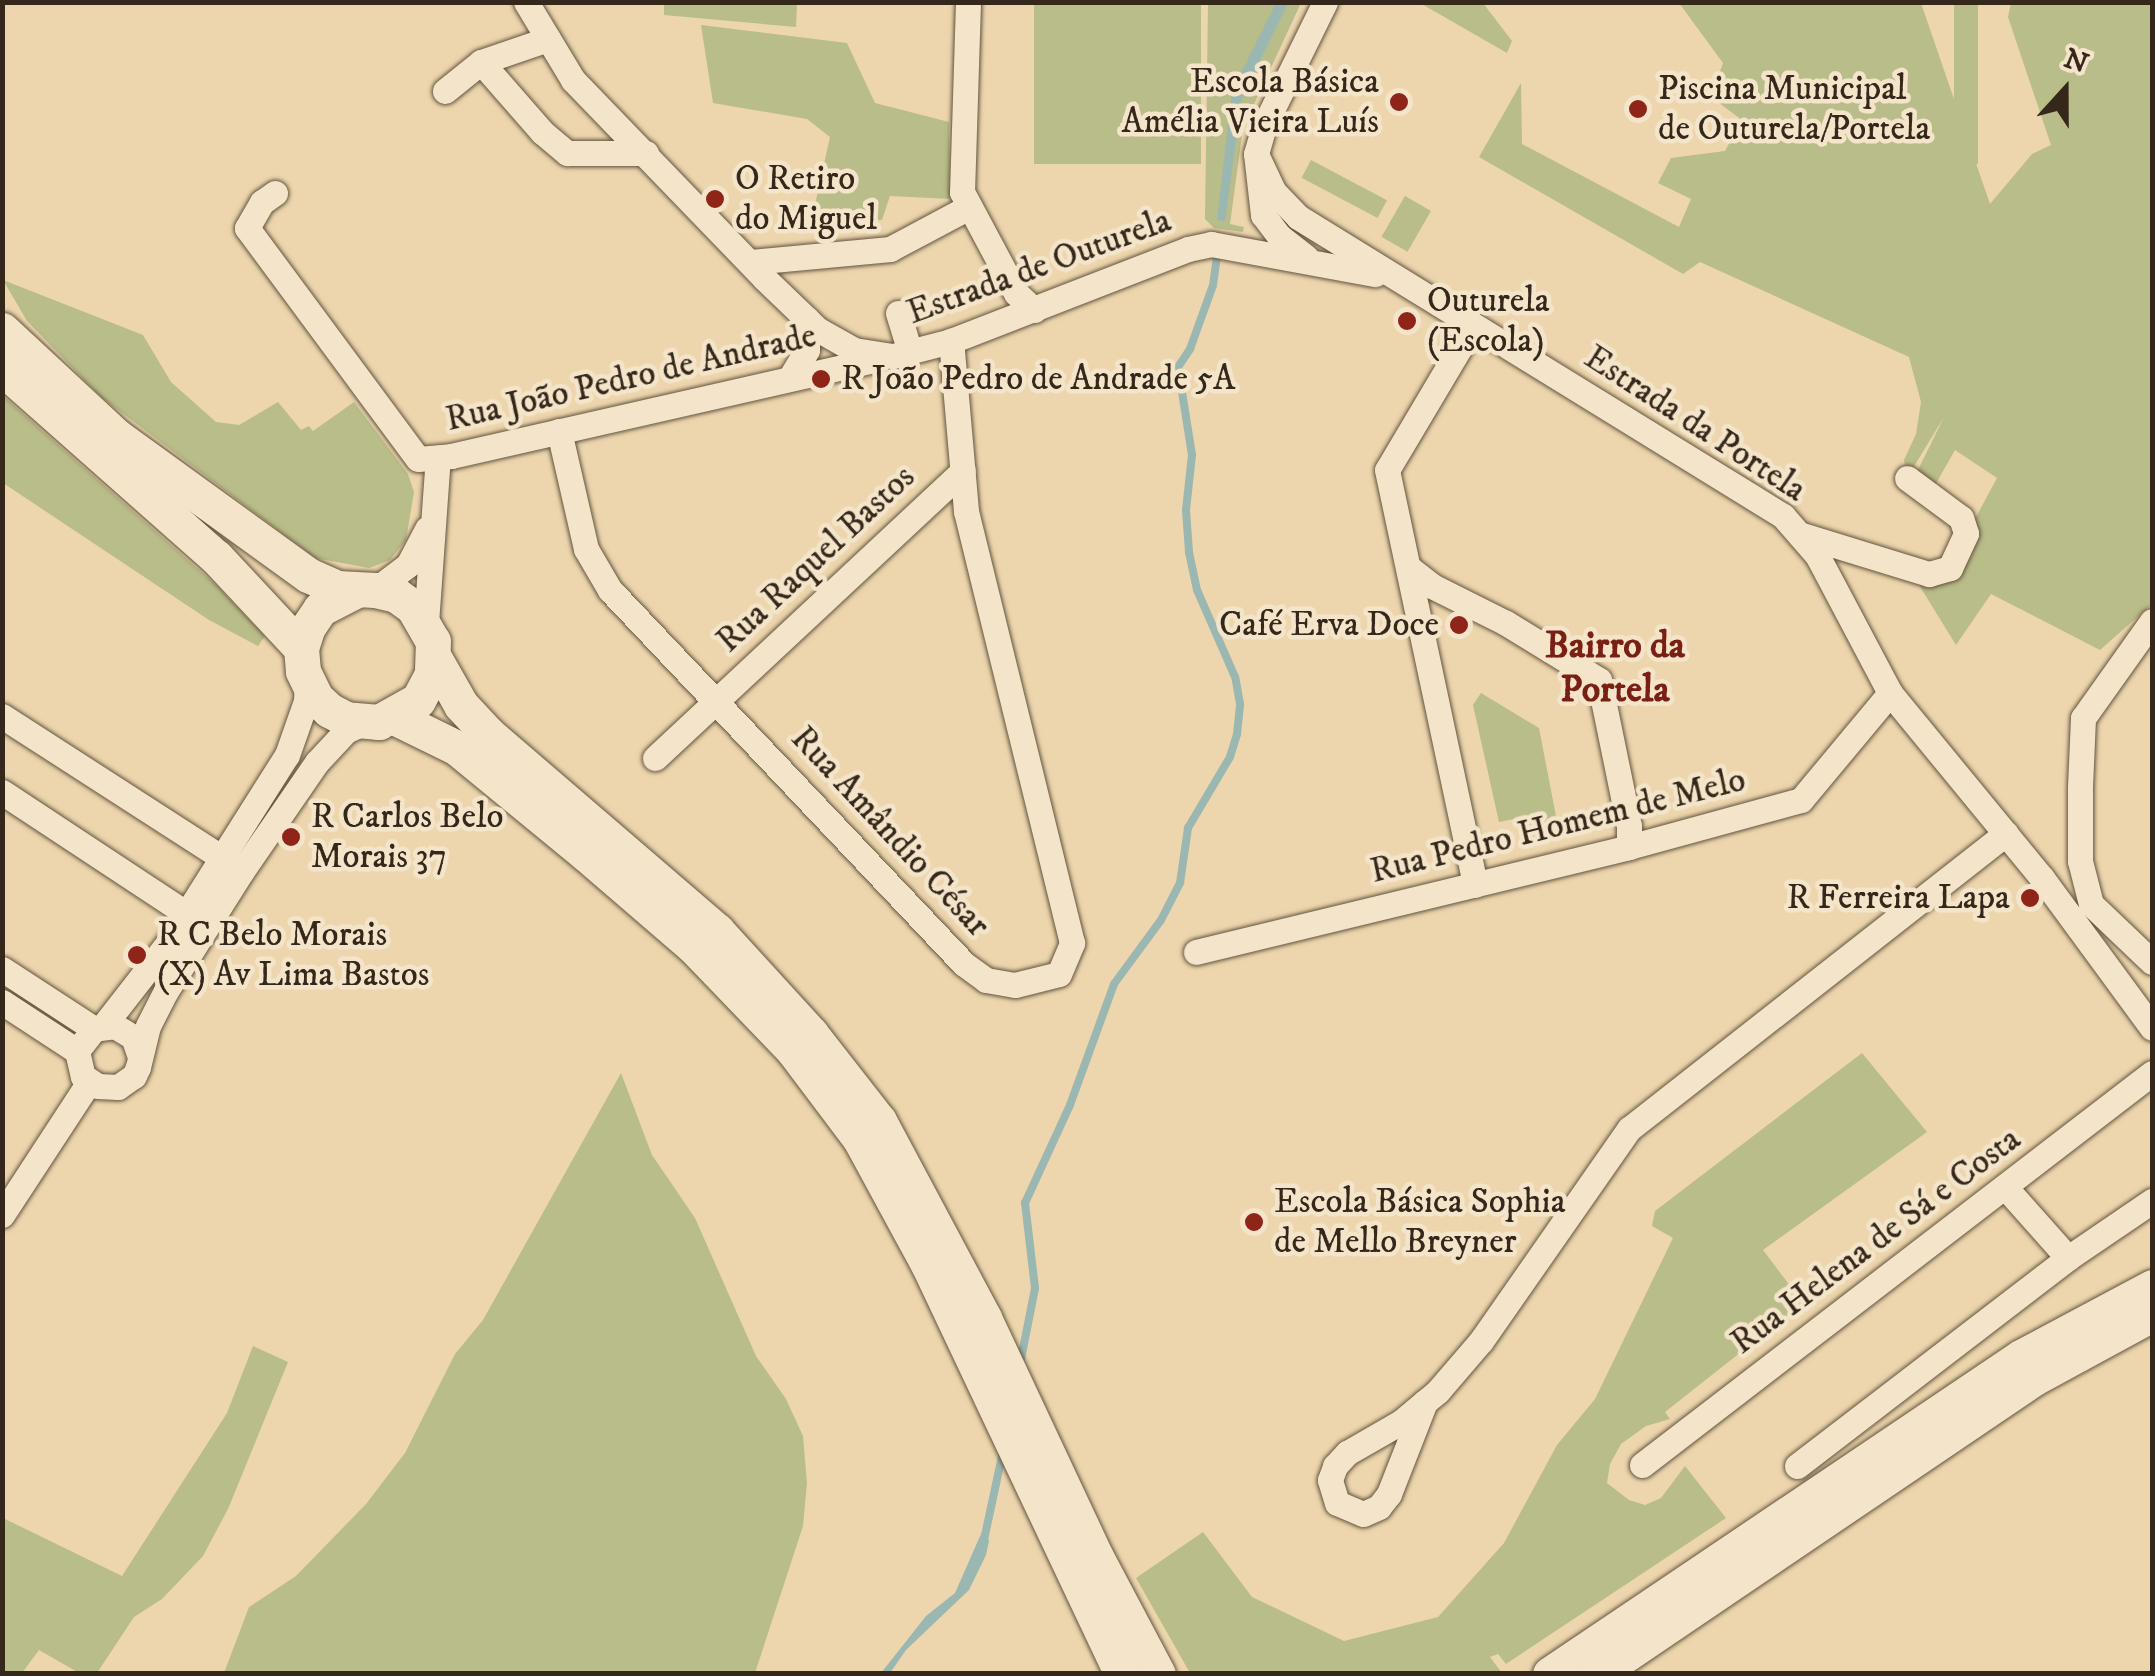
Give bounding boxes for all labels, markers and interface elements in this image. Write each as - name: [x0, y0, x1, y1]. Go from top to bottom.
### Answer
- north arrow: [2015, 40, 2115, 140]
- text: N: [2059, 41, 2093, 82]
- place label: Escola Básica Amélia Vieira Luís: [1121, 61, 1379, 143]
- place label: Piscina Municipal de Outurela/Portela: [1658, 68, 1930, 150]
- marker: Escola Básica Amélia Vieira Luís: [1388, 91, 1410, 113]
- marker: Piscina Municipal de Outurela/Portela: [1627, 98, 1649, 120]
- place label: O Retiro do Miguel: [735, 158, 877, 240]
- marker: O Retiro do Miguel: [704, 188, 726, 210]
- street label: Estrada de Outurela: [901, 200, 1177, 334]
- place label: Outurela (Escola): [1427, 280, 1550, 362]
- marker: Outurela (Escola): [1396, 310, 1418, 332]
- street label: Rua João Pedro de Andrade: [442, 315, 820, 441]
- street label: Estrada da Portela: [1576, 337, 1814, 511]
- place label: R João Pedro de Andrade 5A: [841, 358, 1235, 400]
- marker: R João Pedro de Andrade 5A: [810, 368, 832, 390]
- street label: Rua Raquel Bastos: [708, 456, 924, 662]
- place label: Café Erva Doce: [1219, 604, 1439, 646]
- marker: Café Erva Doce: [1448, 614, 1470, 636]
- district label: Bairro da Portela: [1545, 624, 1685, 714]
- street label: Rua Amândio César: [782, 718, 998, 946]
- street label: Rua Pedro Homem de Melo: [1366, 759, 1750, 893]
- place label: R Carlos Belo Morais 37: [311, 796, 503, 878]
- marker: R Carlos Belo Morais 37: [280, 826, 302, 848]
- place label: R Ferreira Lapa: [1787, 877, 2010, 919]
- marker: R Ferreira Lapa: [2019, 887, 2041, 909]
- place label: R C Belo Morais (X) Av Lima Bastos: [157, 914, 430, 996]
- marker: R C Belo Morais (X) Av Lima Bastos: [126, 944, 148, 966]
- street label: Rua Helena de Sá e Costa: [1723, 1118, 2029, 1364]
- place label: Escola Básica Sophia de Mello Breyner: [1274, 1181, 1566, 1263]
- marker: Escola Básica Sophia de Mello Breyner: [1243, 1211, 1265, 1233]

